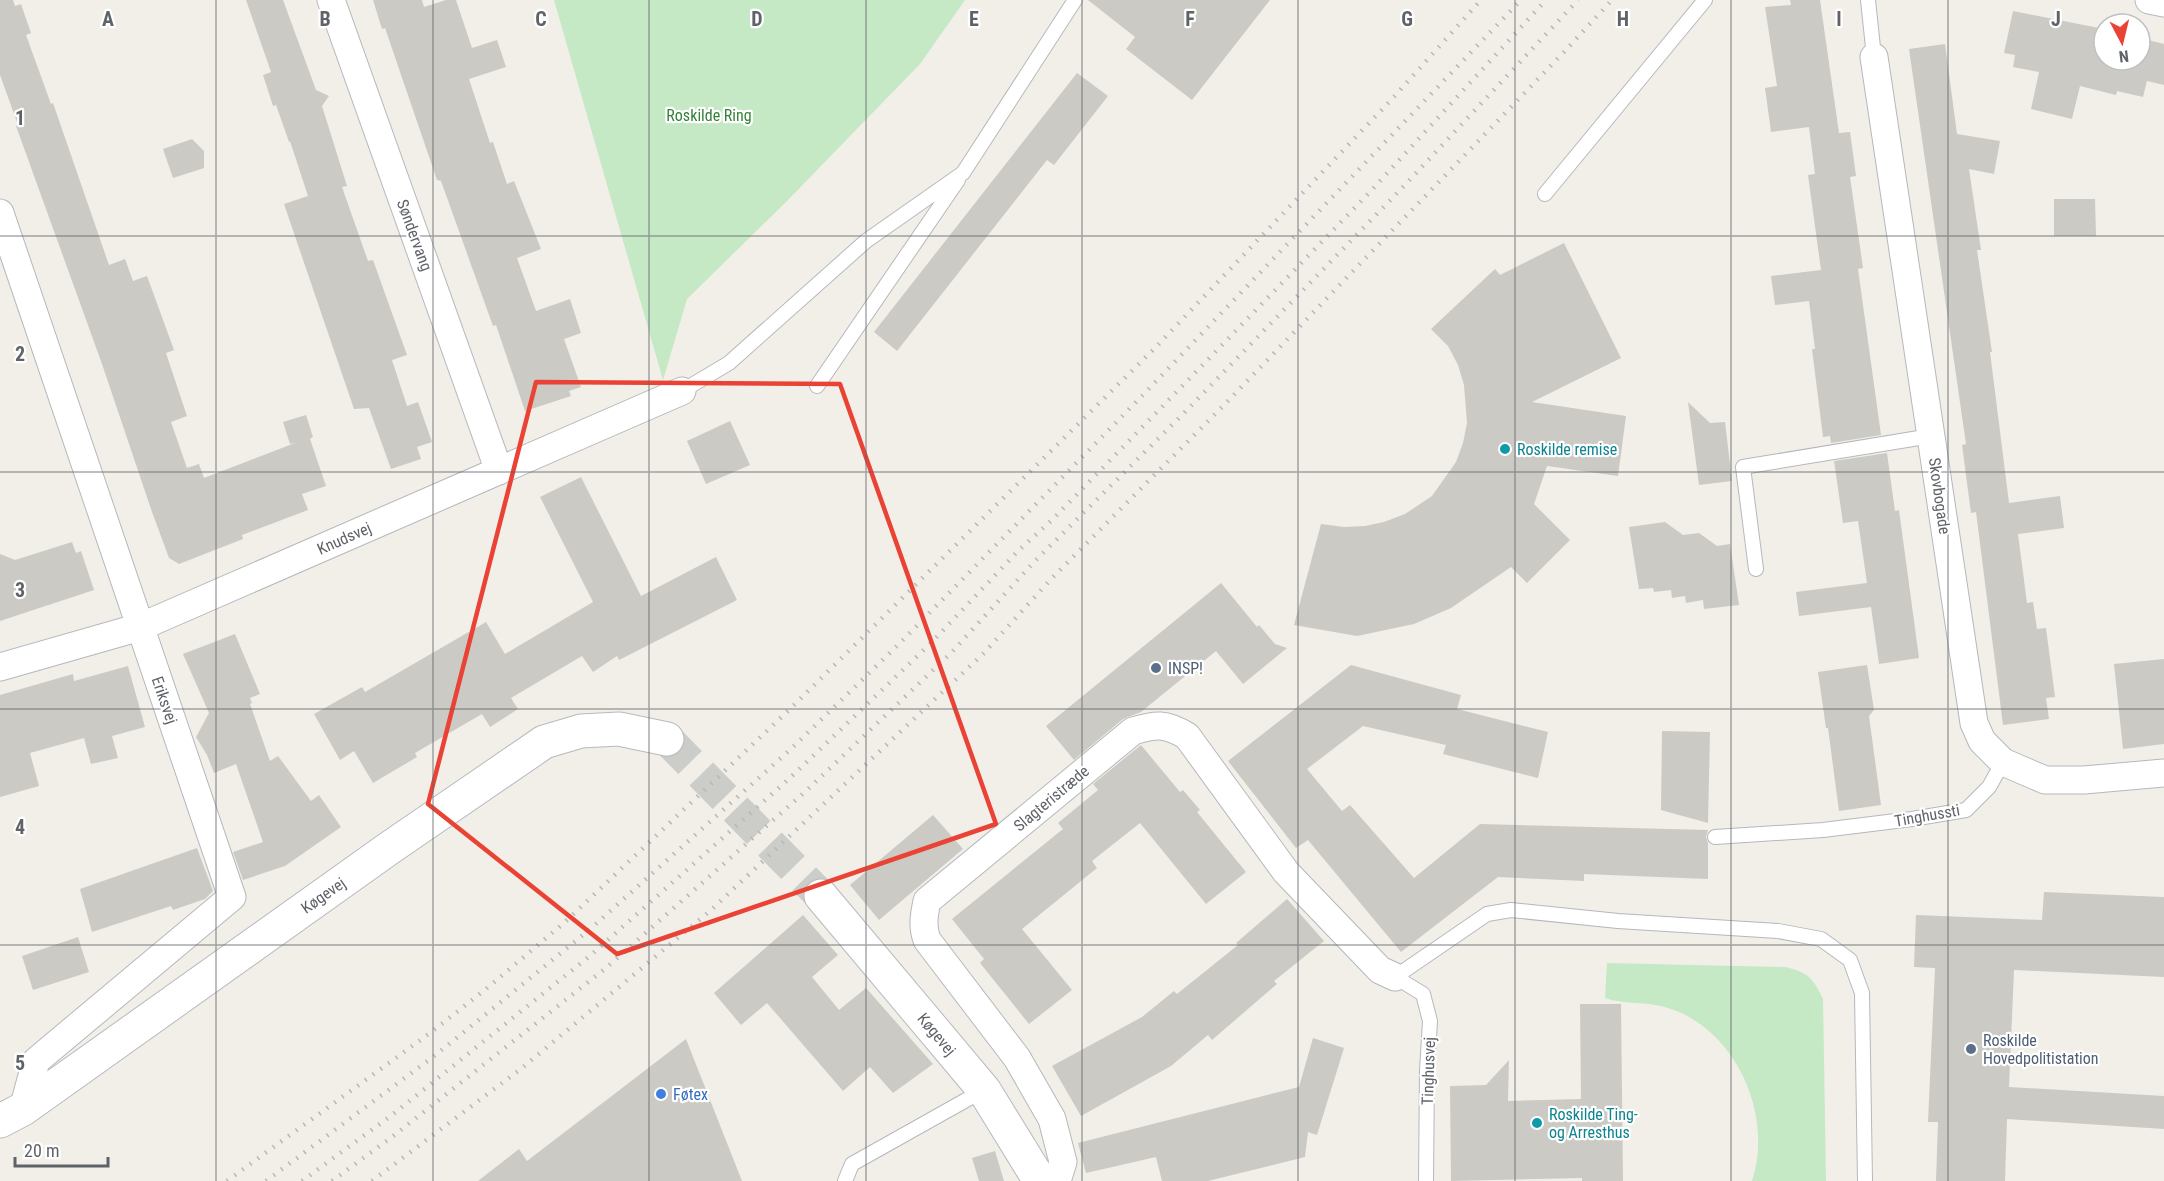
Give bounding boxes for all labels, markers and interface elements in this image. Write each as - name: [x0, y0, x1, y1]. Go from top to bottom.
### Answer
- text: A: [102, 7, 114, 31]
- text: B: [319, 7, 331, 31]
- text: C: [535, 7, 547, 31]
- text: D: [751, 7, 763, 31]
- text: E: [969, 7, 979, 31]
- text: F: [1185, 7, 1195, 31]
- text: G: [1401, 7, 1413, 31]
- text: H: [1617, 7, 1629, 31]
- text: I: [1836, 7, 1842, 31]
- text: J: [2051, 7, 2061, 31]
- north arrow: [2092, 12, 2152, 72]
- text: N: [2118, 46, 2130, 66]
- text: 1: [15, 106, 25, 130]
- park label: Roskilde Ring: [666, 106, 752, 125]
- street label: Søndervang: [393, 197, 436, 273]
- text: 2: [15, 342, 25, 366]
- place label: Roskilde remise: [1517, 440, 1617, 459]
- marker: Roskilde remise: [1498, 442, 1512, 456]
- street label: Skovbogade: [1925, 457, 1954, 536]
- street label: Knudsvej: [314, 518, 374, 559]
- text: 3: [15, 578, 25, 602]
- place label: INSP!: [1168, 659, 1203, 678]
- marker: INSP!: [1149, 661, 1163, 675]
- street label: Eriksvej: [148, 674, 181, 726]
- street label: Slagteristræde: [1010, 761, 1093, 835]
- street label: Tinghussti: [1893, 800, 1961, 831]
- text: 4: [15, 815, 25, 839]
- street label: Køgevej: [297, 873, 349, 917]
- street label: Køgevej: [913, 1009, 960, 1060]
- place label: Roskilde Hovedpolitistation: [1983, 1031, 2099, 1068]
- street label: Tinghusvej: [1418, 1037, 1439, 1105]
- marker: Roskilde Hovedpolitistation: [1964, 1042, 1978, 1056]
- text: 5: [15, 1051, 25, 1075]
- place label: Føtex: [673, 1085, 708, 1104]
- marker: Føtex: [654, 1087, 668, 1101]
- place label: Roskilde Ting- og Arresthus: [1549, 1105, 1638, 1142]
- marker: Roskilde Ting- og Arresthus: [1530, 1116, 1544, 1130]
- scale bar: [15, 1130, 108, 1168]
- text: 20 m: [24, 1140, 59, 1161]

